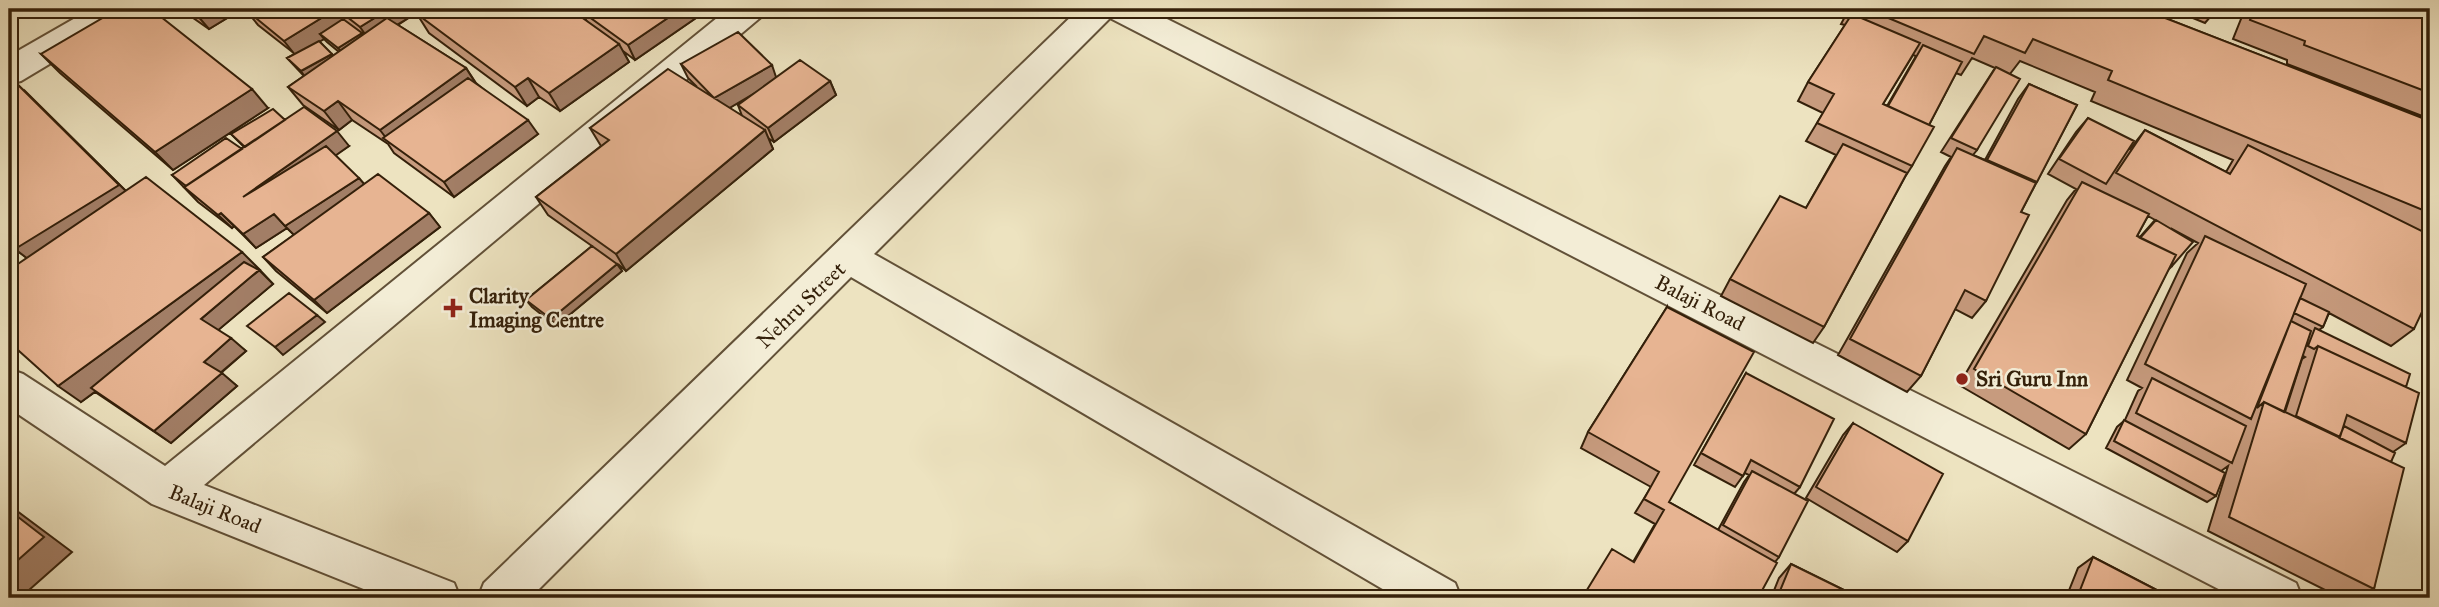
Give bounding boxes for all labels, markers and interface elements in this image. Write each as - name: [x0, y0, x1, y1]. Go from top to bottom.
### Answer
- street label: Nehru Street: [751, 256, 851, 354]
- street label: Balaji Road: [1651, 269, 1750, 337]
- place label: Clarity Imaging Centre: [469, 283, 604, 333]
- marker: Clarity Imaging Centre: [443, 298, 463, 318]
- place label: Sri Guru Inn: [1976, 366, 2089, 392]
- marker: Sri Guru Inn: [1954, 371, 1970, 387]
- street label: Balaji Road: [165, 479, 265, 539]

